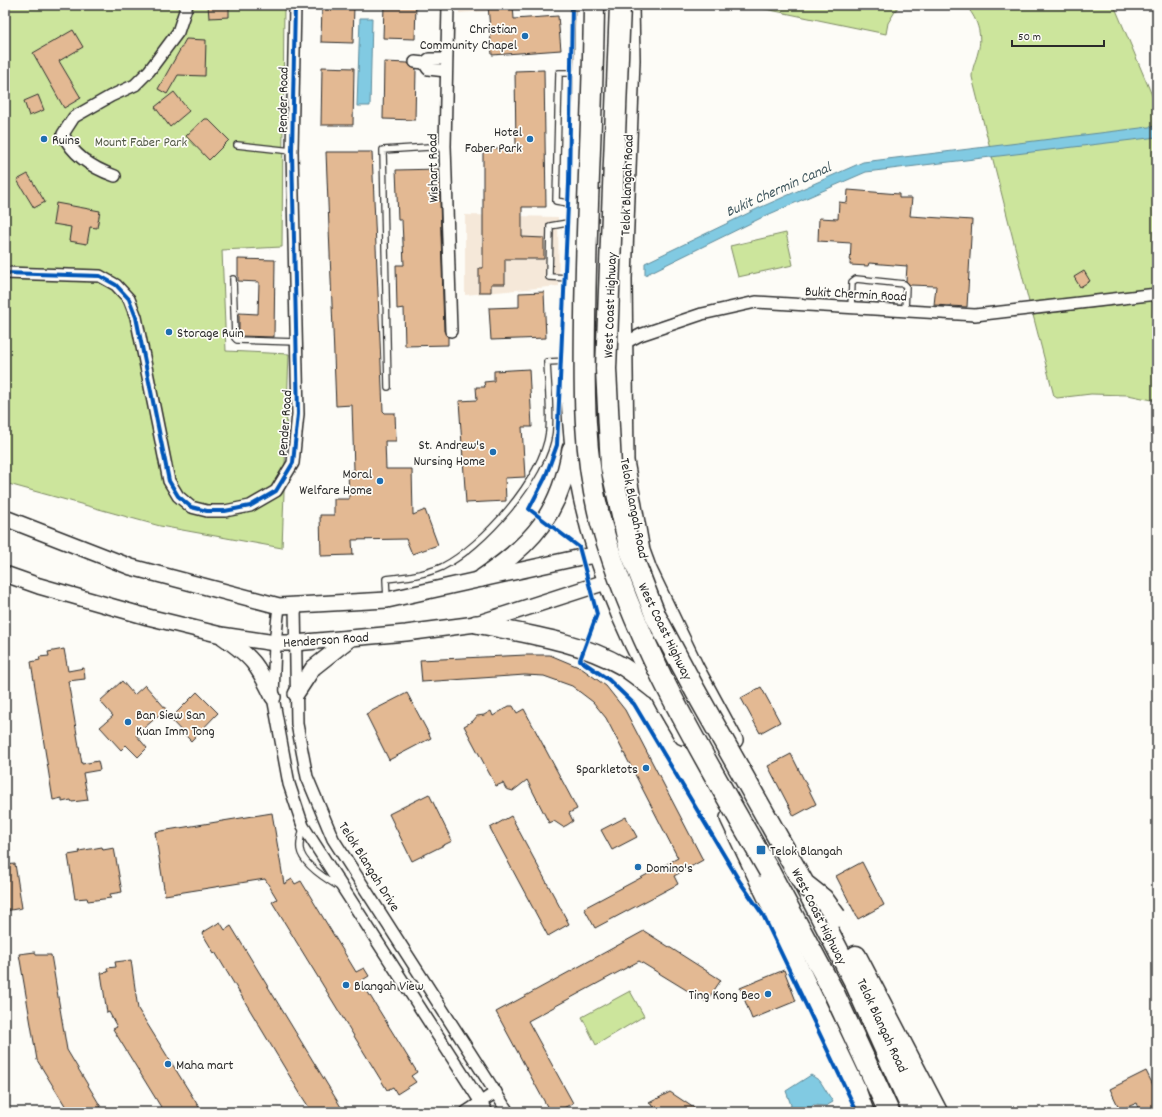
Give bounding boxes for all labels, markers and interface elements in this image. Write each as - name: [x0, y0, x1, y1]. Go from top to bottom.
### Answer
- place label: Christian Community Chapel: [420, 20, 518, 56]
- scale bar: [1012, 22, 1104, 48]
- text: 50 m: [1018, 29, 1041, 46]
- marker: Christian Community Chapel: [520, 31, 530, 41]
- street label: Pender Road: [273, 67, 295, 133]
- place label: Hotel Faber Park: [465, 123, 523, 159]
- place label: Ruins: [52, 131, 80, 151]
- park label: Mount Faber Park: [95, 133, 188, 153]
- street label: Wishart Road: [423, 133, 445, 203]
- marker: Ruins: [39, 134, 49, 144]
- marker: Hotel Faber Park: [525, 134, 535, 144]
- street label: Telok Blangah Road: [616, 134, 640, 236]
- water label: Bukit Chermin Canal: [723, 157, 836, 224]
- street label: West Coast Highway: [599, 251, 623, 358]
- street label: Bukit Chermin Road: [804, 282, 907, 308]
- place label: Storage Ruin: [177, 324, 244, 344]
- marker: Storage Ruin: [164, 327, 174, 337]
- street label: Pender Road: [274, 389, 298, 457]
- place label: St. Andrew's Nursing Home: [413, 436, 485, 472]
- marker: St. Andrew's Nursing Home: [488, 447, 498, 457]
- street label: Telok Blangah Road: [614, 457, 653, 560]
- place label: Moral Welfare Home: [299, 465, 373, 501]
- marker: Moral Welfare Home: [375, 476, 385, 486]
- street label: West Coast Highway: [632, 580, 697, 684]
- street label: Henderson Road: [283, 628, 370, 654]
- place label: Ban Siew San Kuan Imm Tong: [136, 706, 215, 742]
- marker: Ban Siew San Kuan Imm Tong: [123, 717, 133, 727]
- place label: Sparkletots: [576, 760, 638, 780]
- marker: Sparkletots: [641, 763, 651, 773]
- street label: Telok Blangah Drive: [333, 818, 404, 916]
- place label: Telok Blangah: [770, 842, 842, 862]
- marker: Telok Blangah: [755, 844, 767, 856]
- place label: Domino's: [646, 859, 693, 879]
- marker: Domino's: [633, 862, 643, 872]
- street label: West Coast Highway: [785, 865, 851, 969]
- street label: Telok Blangah Road: [851, 976, 912, 1076]
- place label: Blangah View: [354, 977, 424, 997]
- marker: Blangah View: [341, 980, 351, 990]
- place label: Ting Kong Beo: [689, 986, 760, 1006]
- marker: Ting Kong Beo: [763, 989, 773, 999]
- place label: Maha mart: [176, 1056, 234, 1076]
- marker: Maha mart: [163, 1059, 173, 1069]

